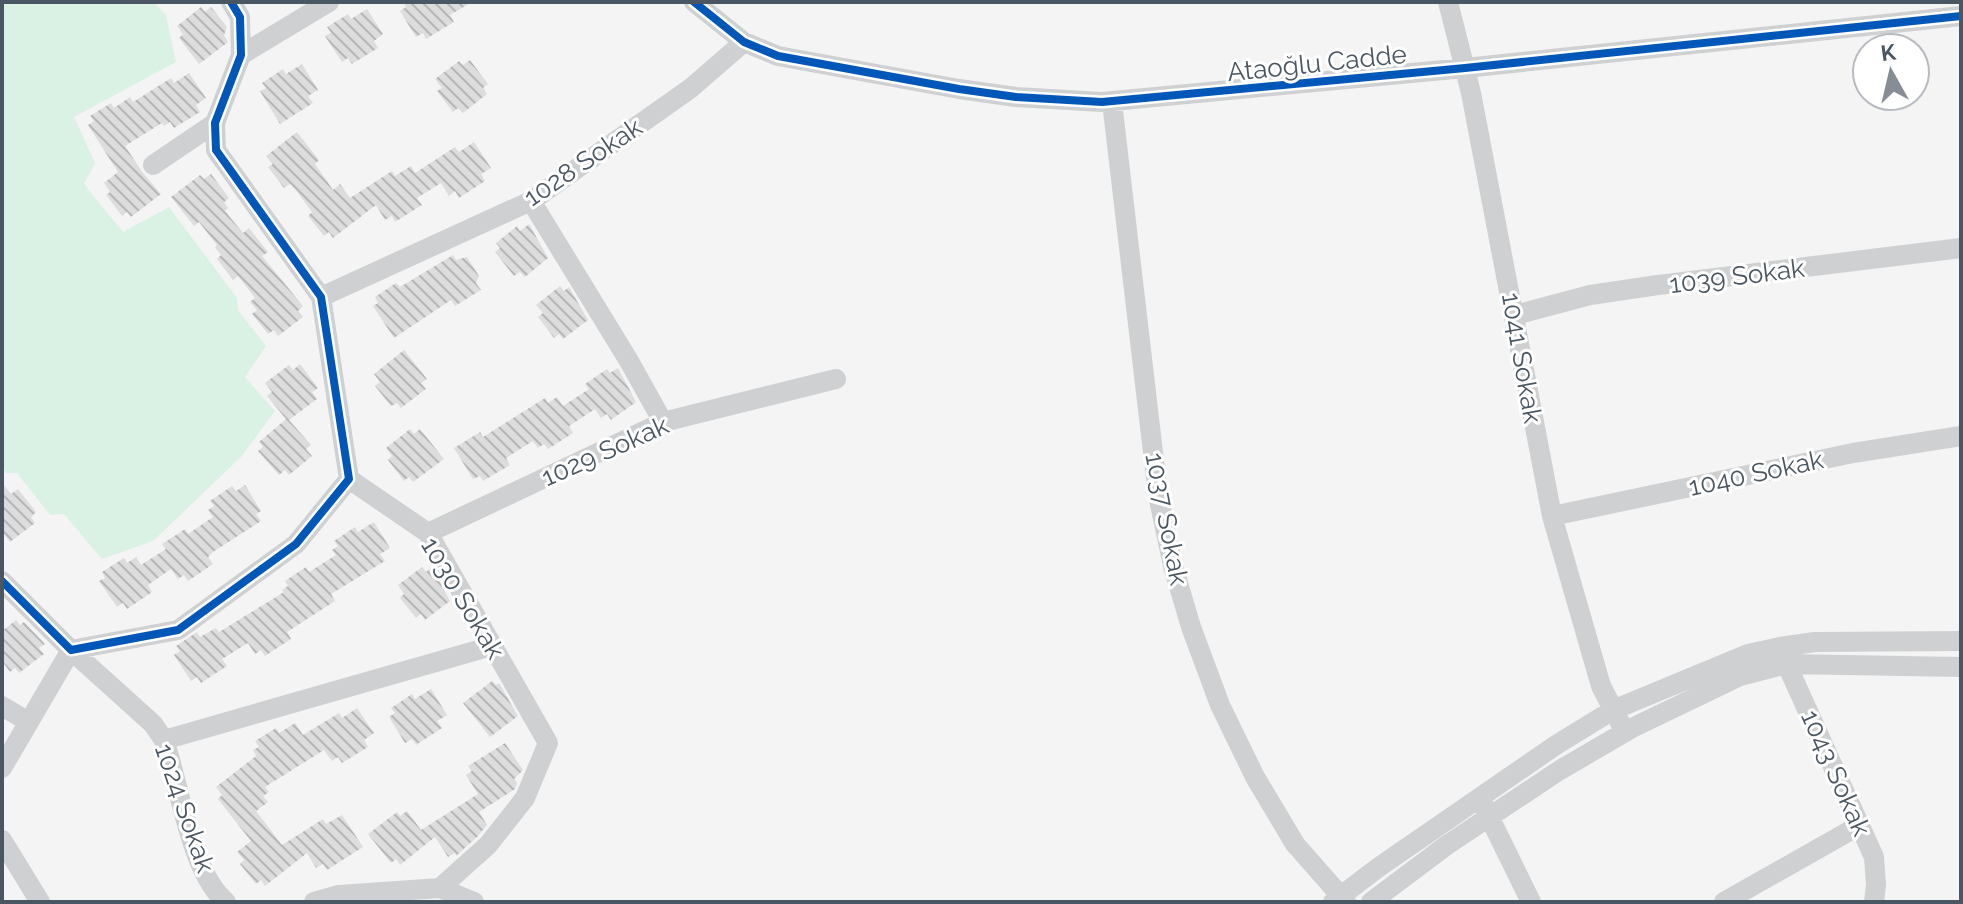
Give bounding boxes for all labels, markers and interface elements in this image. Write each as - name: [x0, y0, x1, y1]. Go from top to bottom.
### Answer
- north arrow: [1851, 32, 1931, 112]
- text: K: [1879, 38, 1898, 66]
- street label: Ataoğlu Cadde: [1226, 39, 1408, 87]
- street label: 1028 Sokak: [518, 112, 648, 212]
- street label: 1039 Sokak: [1668, 253, 1806, 299]
- street label: 1041 Sokak: [1496, 290, 1548, 426]
- street label: 1029 Sokak: [537, 410, 673, 492]
- street label: 1040 Sokak: [1686, 444, 1826, 502]
- street label: 1037 Sokak: [1139, 450, 1195, 588]
- street label: 1030 Sokak: [415, 532, 511, 664]
- street label: 1043 Sokak: [1795, 705, 1877, 841]
- street label: 1024 Sokak: [149, 740, 221, 877]

